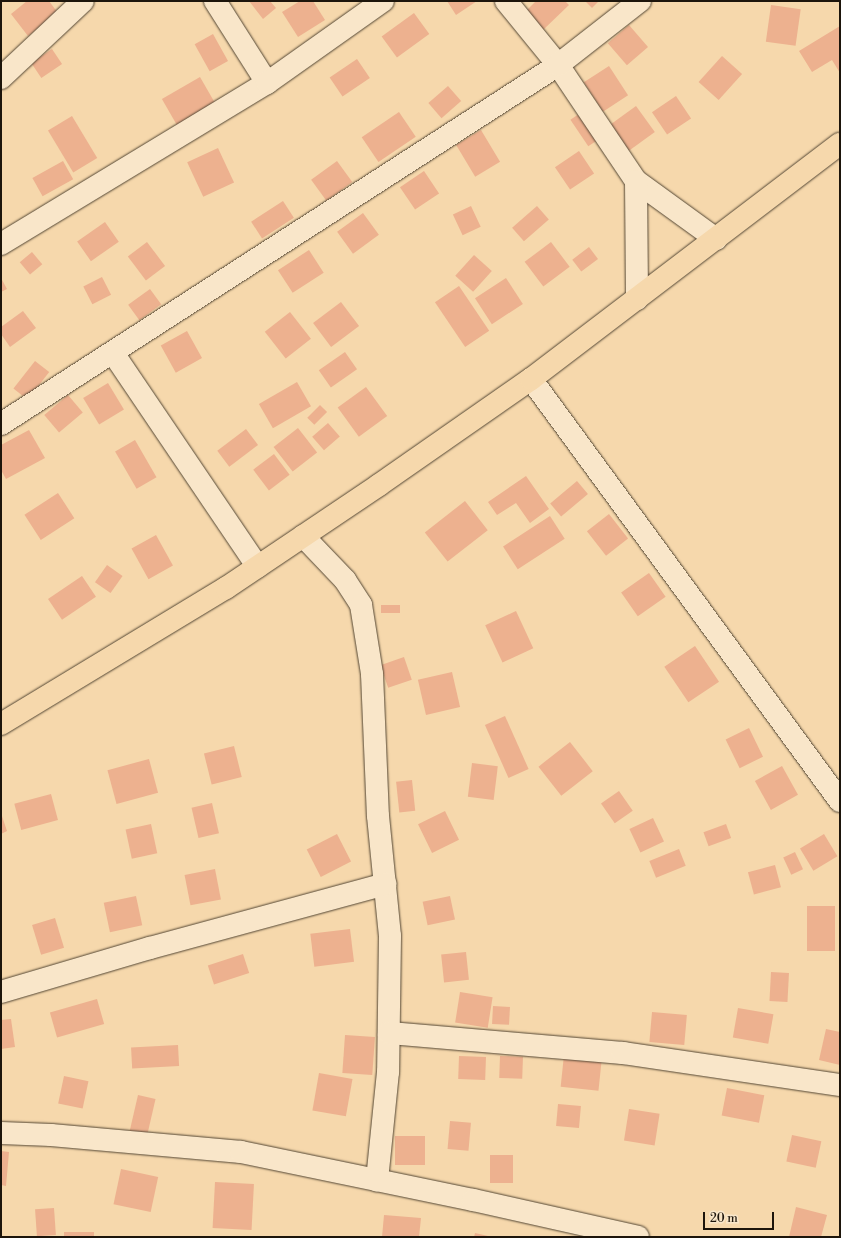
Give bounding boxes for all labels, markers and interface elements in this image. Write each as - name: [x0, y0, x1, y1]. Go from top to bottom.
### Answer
- scale bar: [705, 1204, 776, 1230]
- text: 20 m: [710, 1211, 738, 1226]

